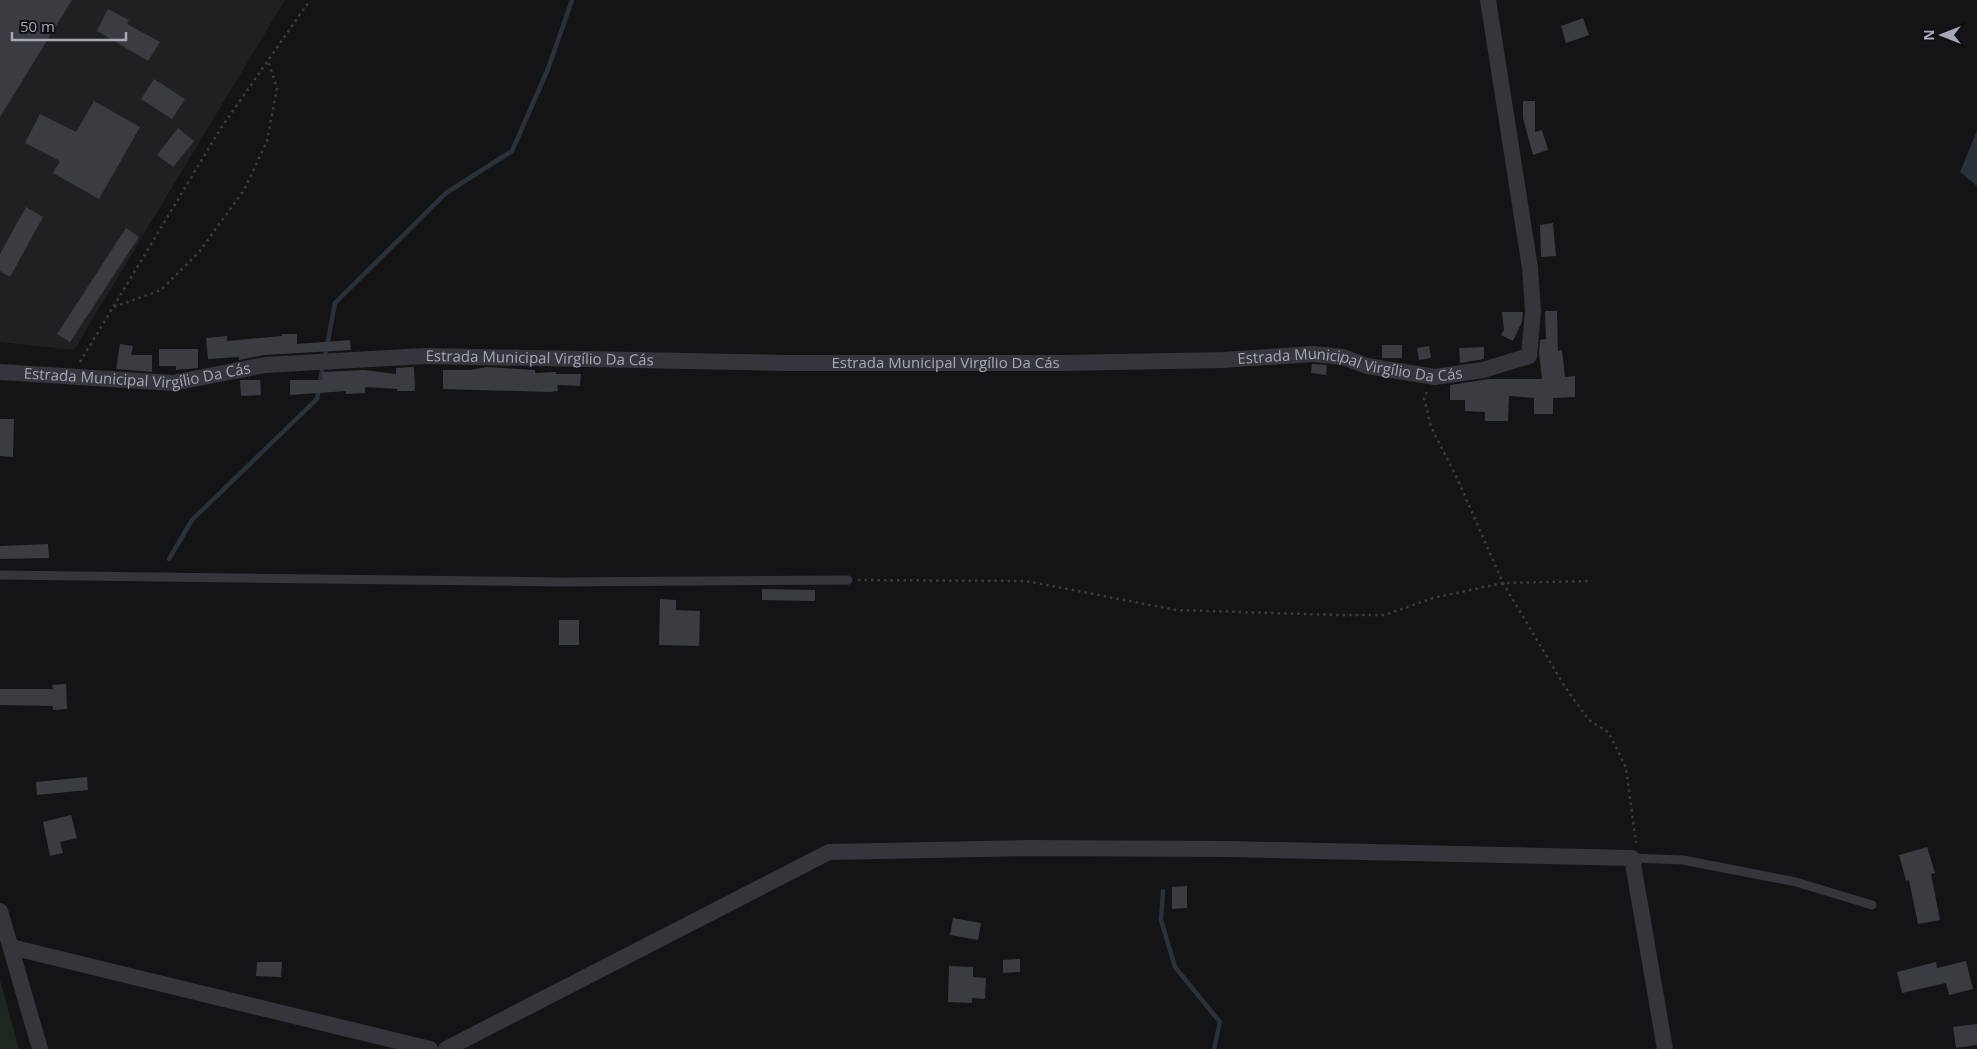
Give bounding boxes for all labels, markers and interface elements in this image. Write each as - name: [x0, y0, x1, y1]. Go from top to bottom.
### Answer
- scale bar: [12, 10, 126, 42]
- north arrow: [1917, 10, 1967, 60]
- text: 50 m: [20, 16, 55, 36]
- text: N: [1919, 29, 1938, 41]
- street label: Estrada Municipal Virgílio Da Cás: [1237, 343, 1464, 386]
- street label: Estrada Municipal Virgílio Da Cás: [425, 345, 654, 369]
- street label: Estrada Municipal Virgílio Da Cás: [832, 352, 1060, 372]
- street label: Estrada Municipal Virgílio Da Cás: [23, 357, 252, 392]

